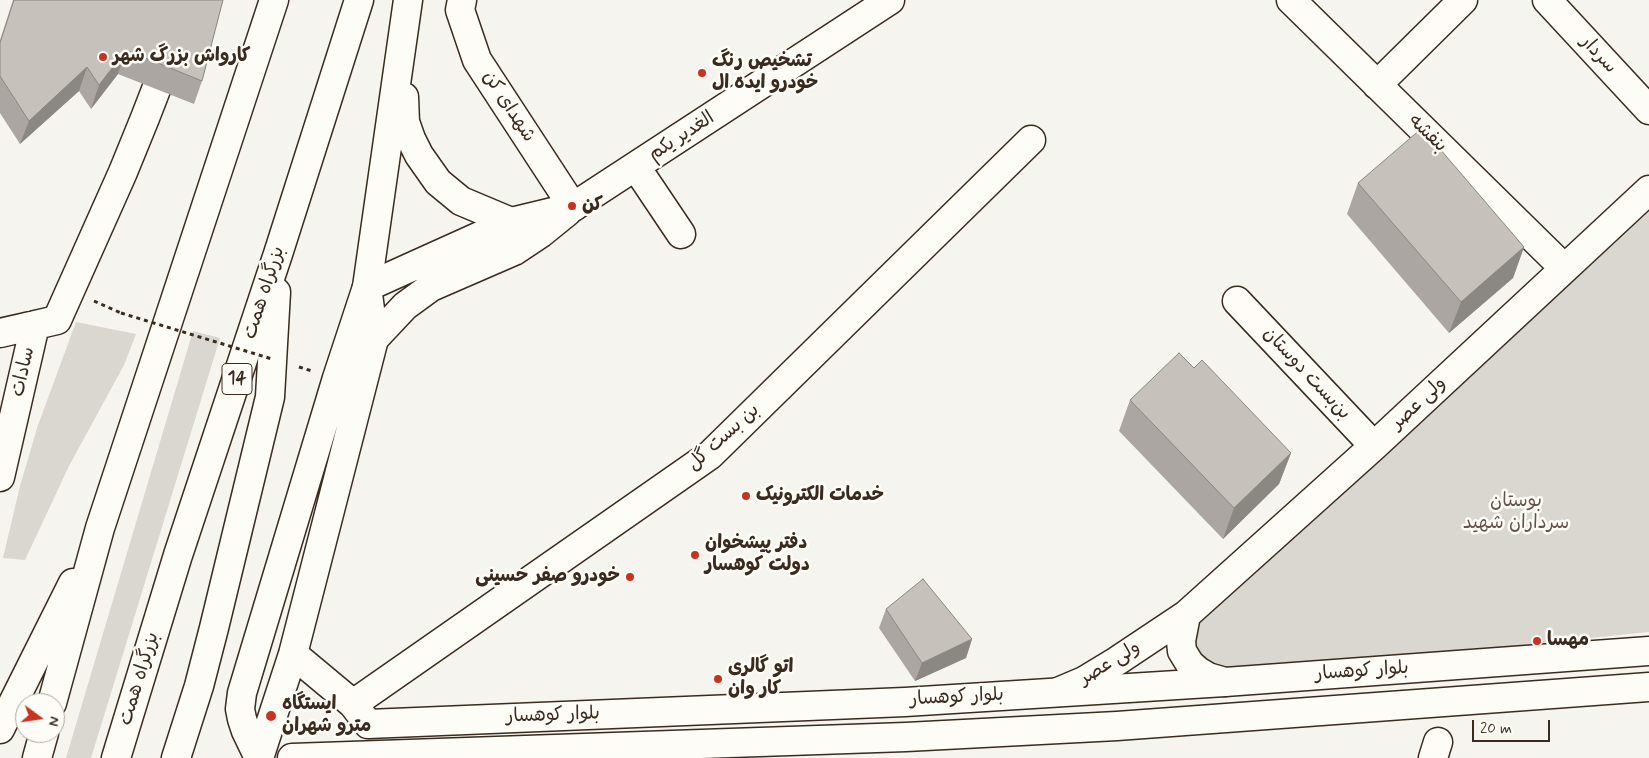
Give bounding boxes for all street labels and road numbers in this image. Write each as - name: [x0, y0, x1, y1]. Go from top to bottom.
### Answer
- street label: سردار: [1575, 31, 1621, 79]
- street label: شهدای کن: [477, 67, 539, 147]
- street label: الغدیر یکم: [645, 107, 719, 167]
- street label: بنفشه: [1403, 110, 1451, 158]
- street label: بزرگراه همت: [239, 244, 291, 342]
- street label: بن‌بست دوستان: [1257, 323, 1355, 425]
- street label: سادات: [7, 345, 41, 399]
- road number: 14: [222, 364, 252, 394]
- street label: ولی عصر: [1387, 373, 1451, 435]
- street label: بن بست گل: [683, 400, 765, 476]
- street label: بزرگراه همت: [115, 630, 165, 728]
- street label: ولی عصر: [1075, 637, 1145, 691]
- street label: بلوار کوهسار: [1314, 657, 1410, 687]
- street label: بلوار کوهسار: [910, 684, 1004, 712]
- street label: بلوار کوهسار: [506, 703, 600, 729]

